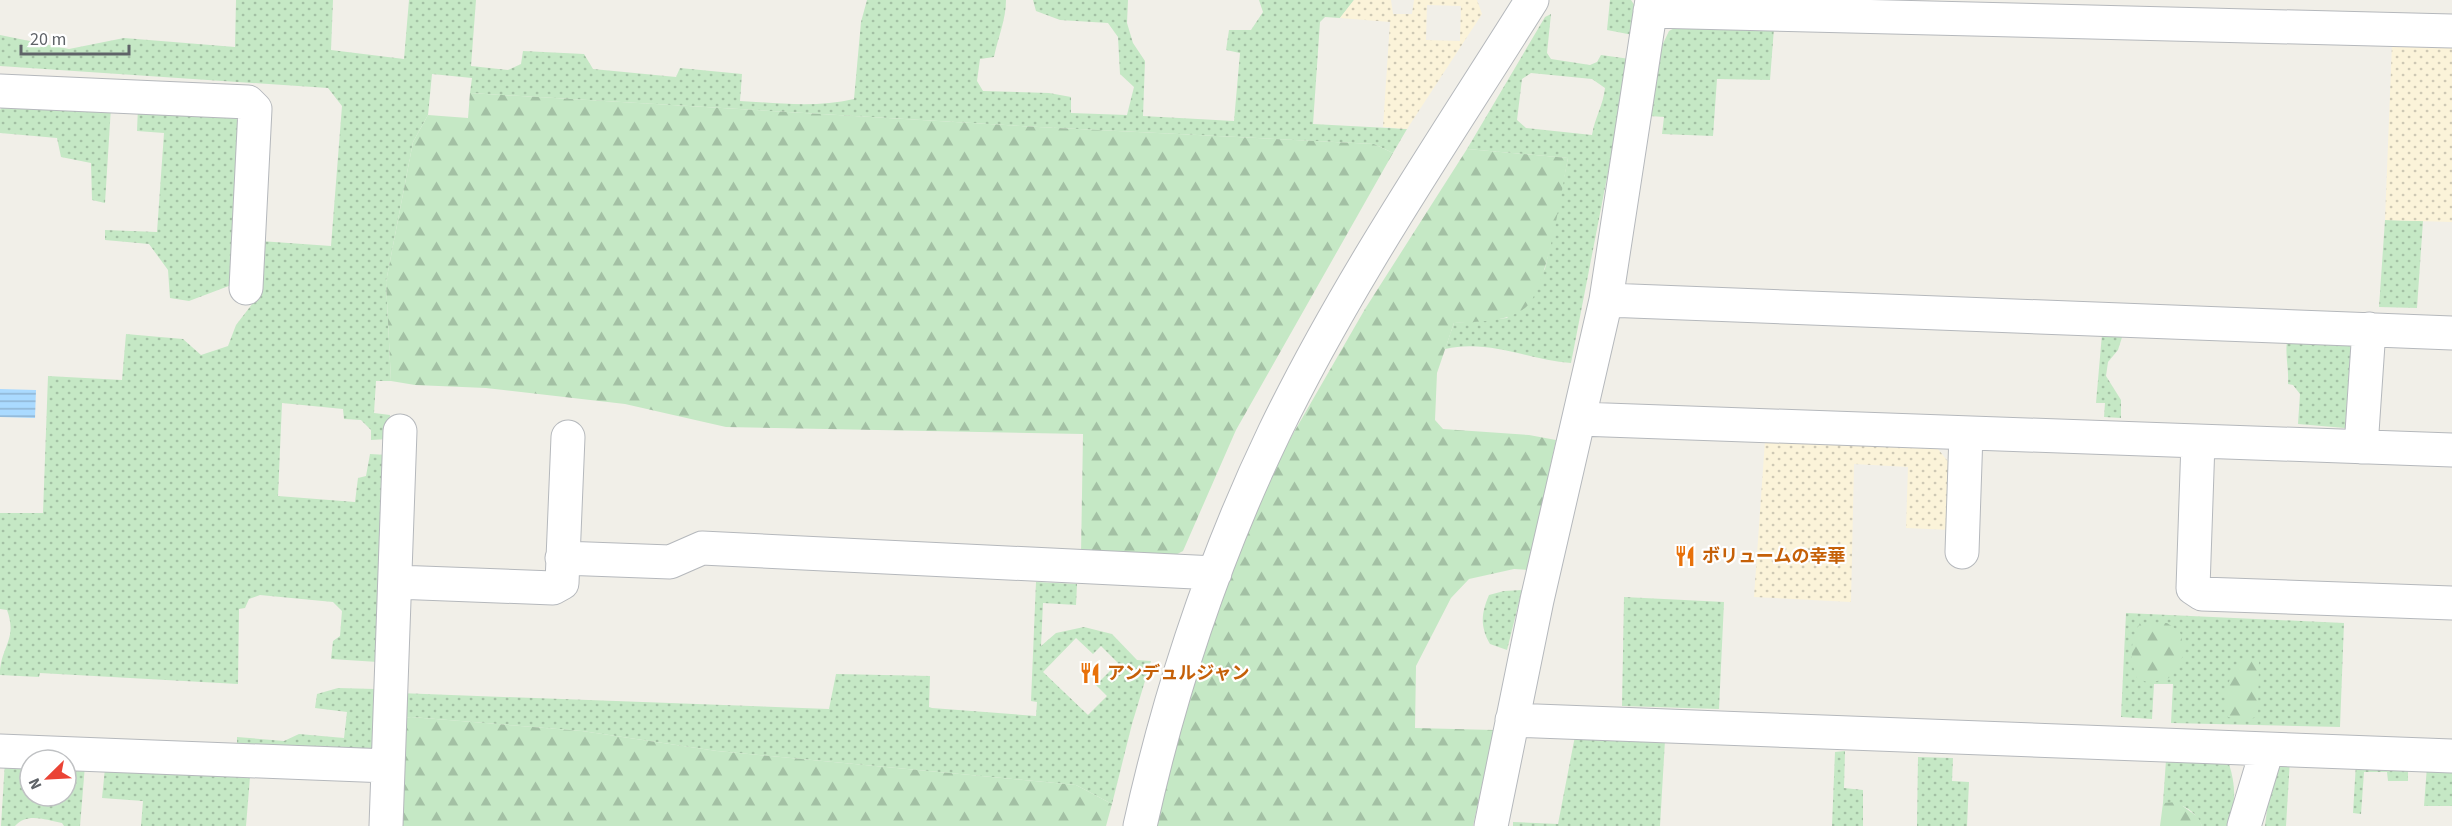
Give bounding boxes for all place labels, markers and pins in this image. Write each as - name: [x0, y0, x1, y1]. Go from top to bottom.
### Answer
- restaurant icon: ボリュームの幸華: [1673, 544, 1697, 568]
- place label: ボリュームの幸華: [1702, 544, 1845, 569]
- restaurant icon: アンデュルジャン: [1078, 661, 1102, 685]
- place label: アンデュルジャン: [1107, 661, 1249, 686]

